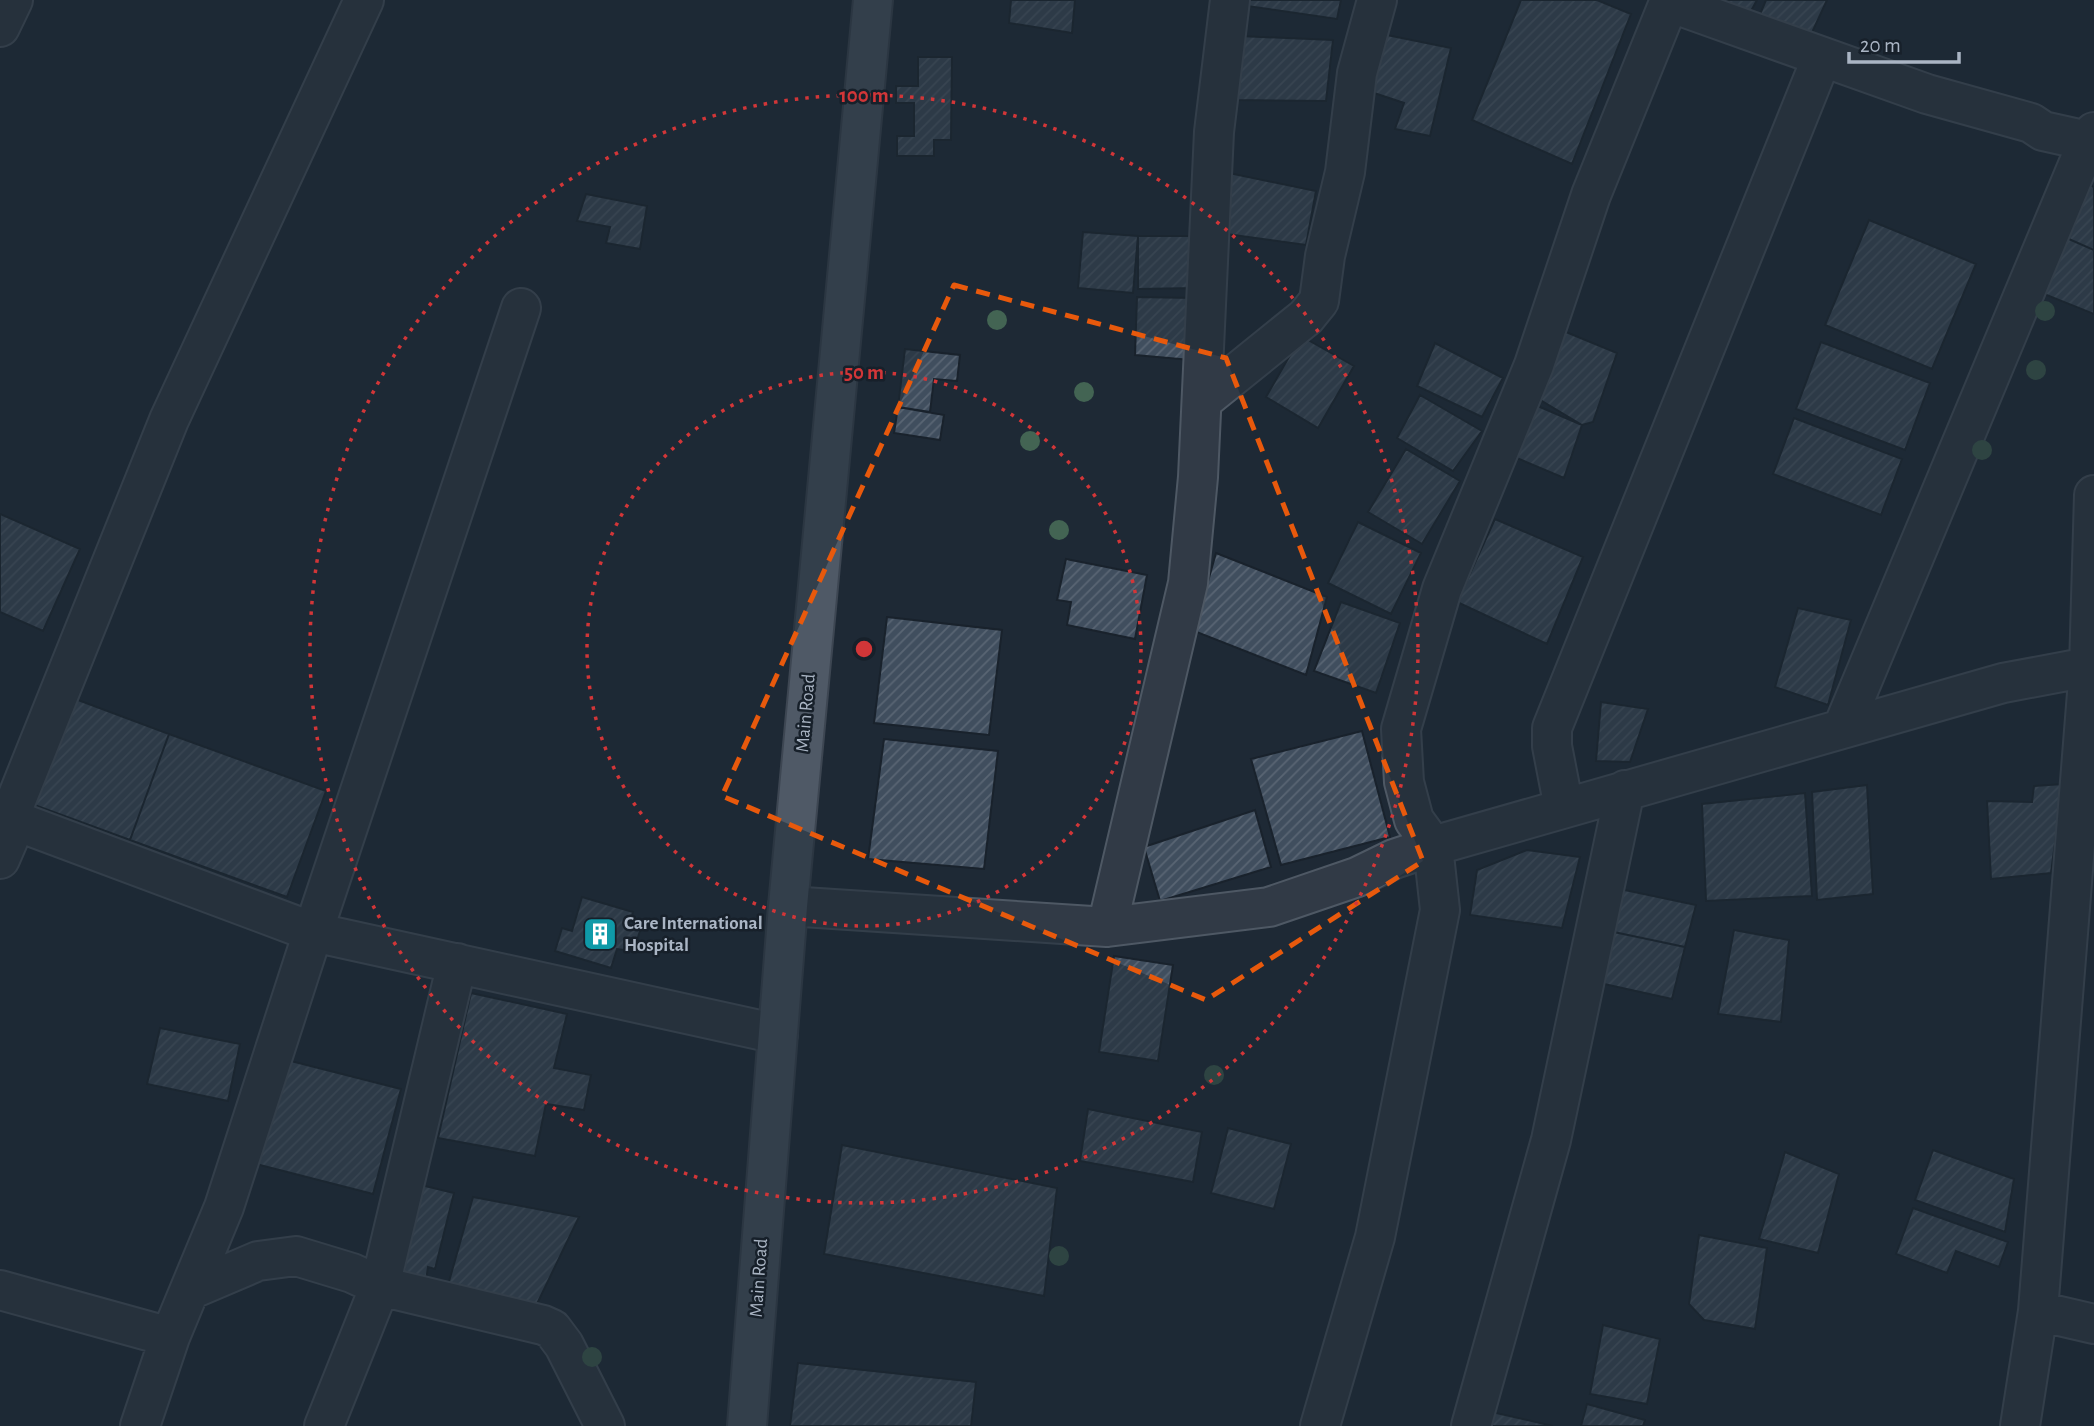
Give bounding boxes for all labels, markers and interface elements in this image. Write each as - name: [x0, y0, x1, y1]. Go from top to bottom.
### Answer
- scale bar: [1849, 21, 1959, 65]
- text: 20 m: [1860, 35, 1901, 56]
- text: 100 m: [839, 85, 889, 106]
- text: 50 m: [844, 362, 884, 383]
- centre of rings: [852, 637, 876, 661]
- street label: Main Road: [793, 673, 819, 753]
- place label: Care International Hospital: [624, 914, 763, 955]
- building icon: Care International Hospital: [581, 915, 619, 953]
- street label: Main Road: [747, 1238, 771, 1318]

